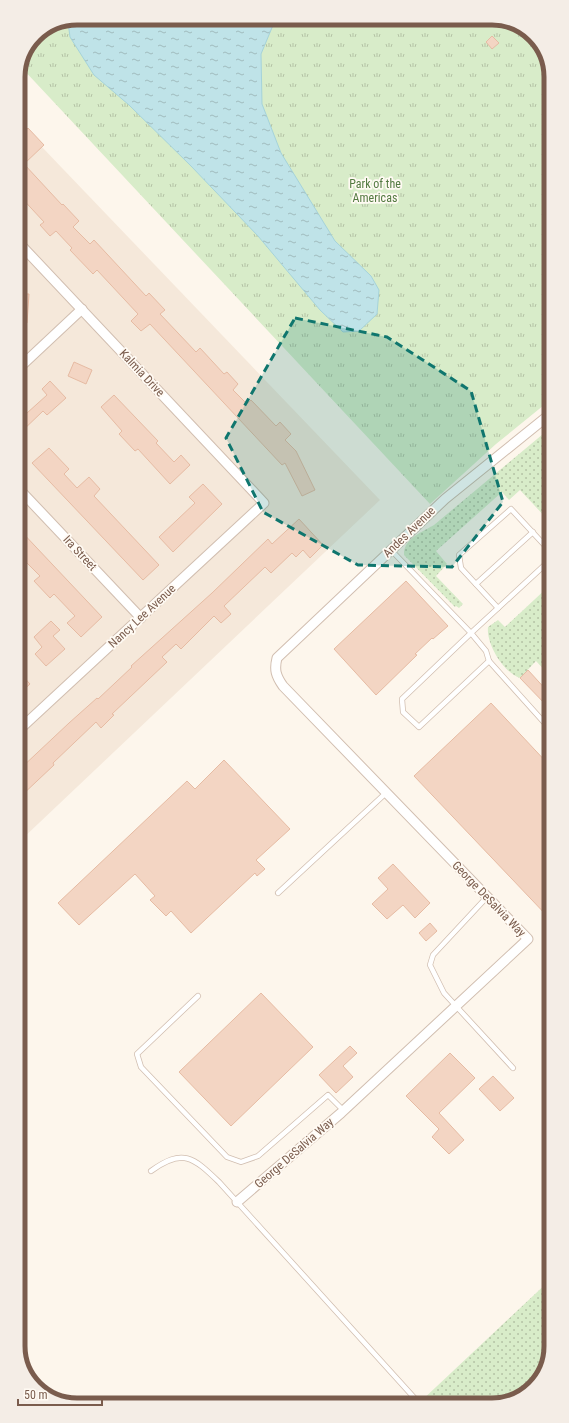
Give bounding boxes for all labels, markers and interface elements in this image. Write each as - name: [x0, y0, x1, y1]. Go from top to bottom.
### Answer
- park label: Park of the Americas: [349, 177, 401, 205]
- street label: Kalmia Drive: [117, 347, 168, 400]
- street label: Andes Avenue: [380, 503, 438, 560]
- street label: Ira Street: [60, 532, 100, 574]
- street label: Nancy Lee Avenue: [106, 581, 179, 651]
- street label: George DeSalvia Way: [449, 858, 529, 940]
- street label: George DeSalvia Way: [252, 1115, 336, 1191]
- scale bar: [18, 1381, 102, 1407]
- text: 50 m: [24, 1388, 48, 1402]

